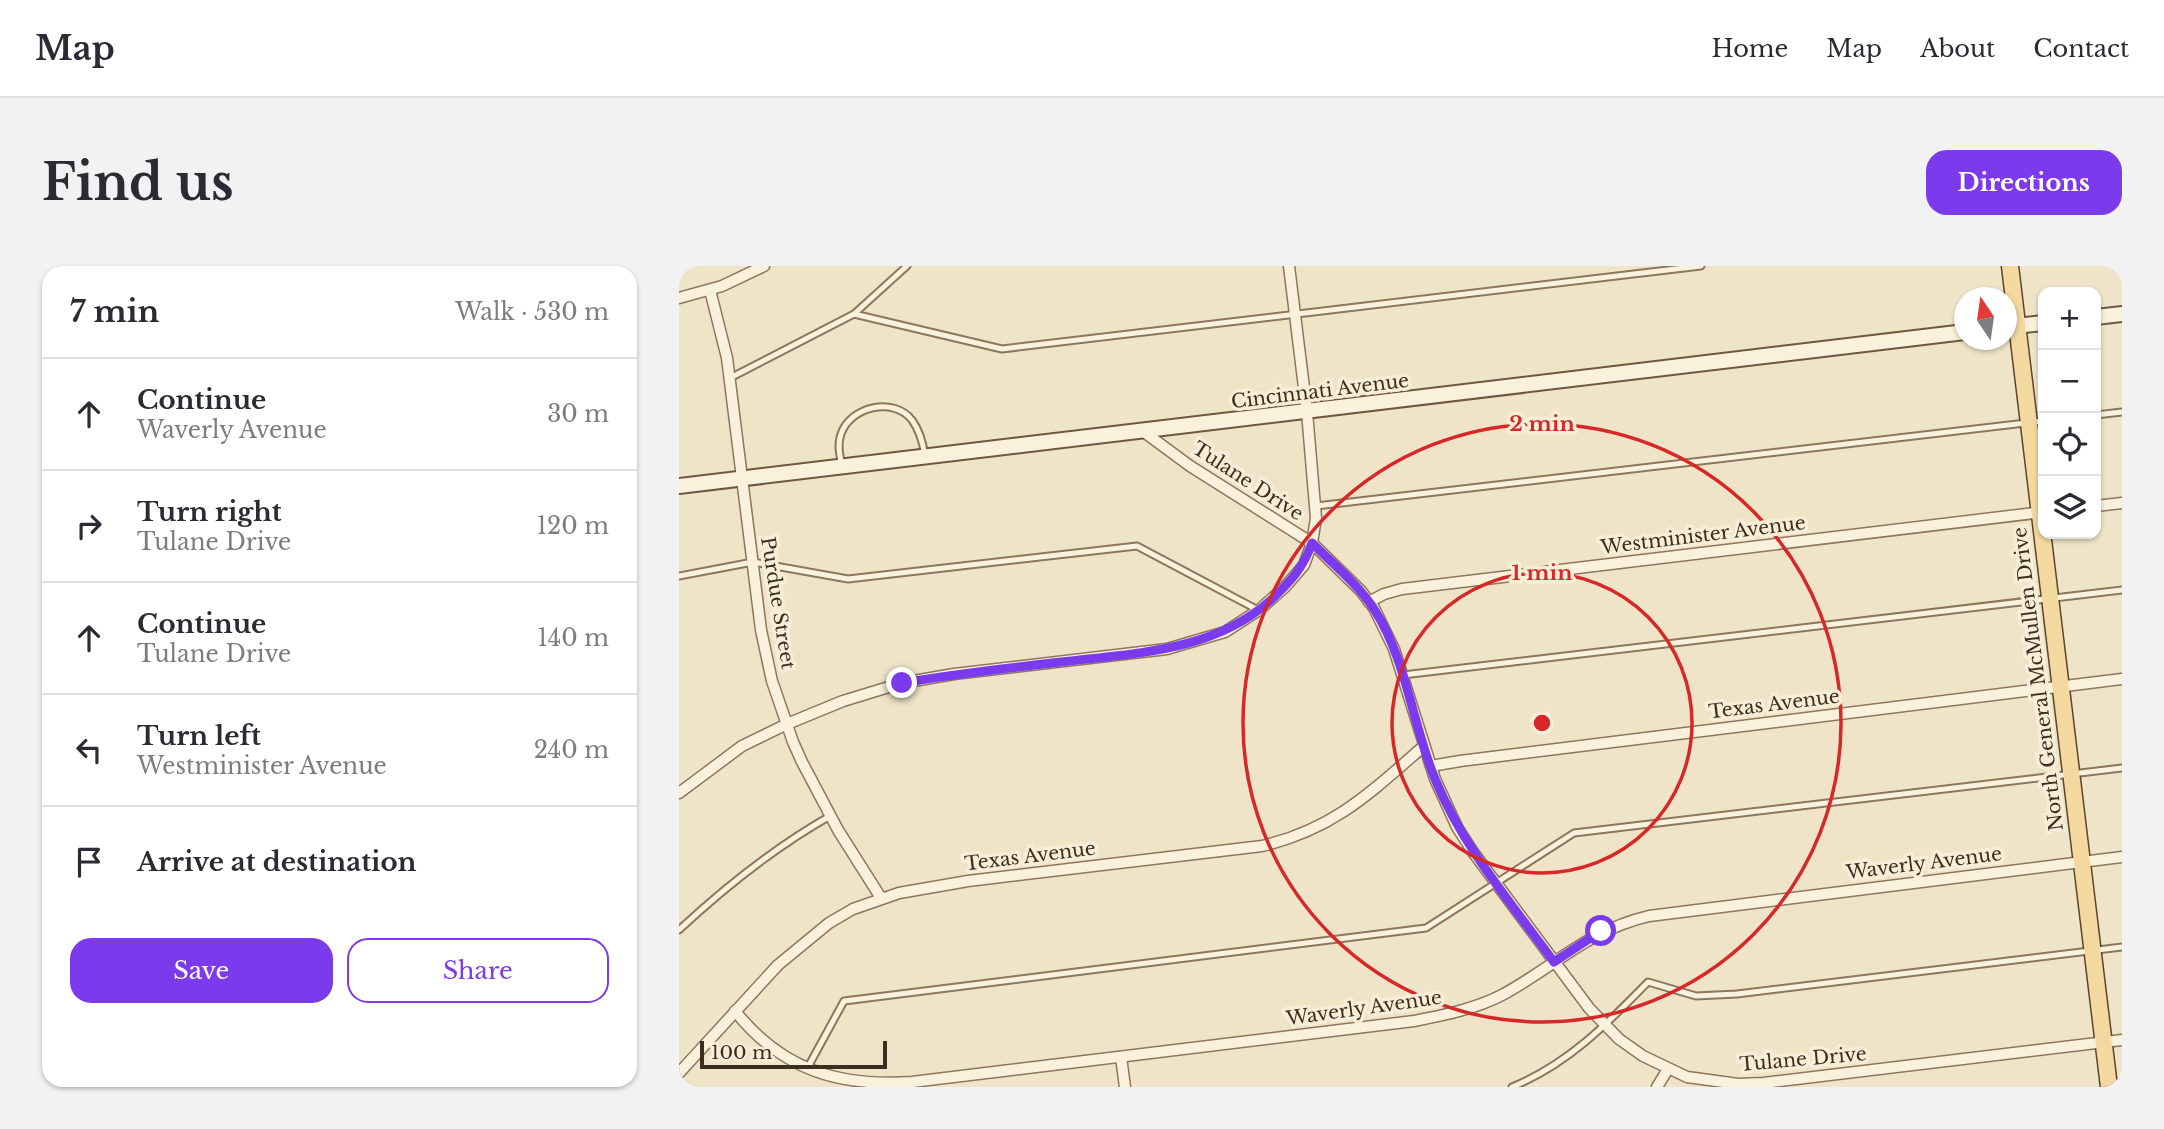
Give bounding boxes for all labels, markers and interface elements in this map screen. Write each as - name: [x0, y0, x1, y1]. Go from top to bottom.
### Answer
- text: Map: [35, 28, 115, 69]
- text: Home: [1712, 34, 1788, 63]
- text: Map: [1826, 34, 1882, 63]
- text: About: [1920, 34, 1995, 63]
- text: Contact: [2033, 34, 2129, 63]
- button: Directions: [1926, 150, 2122, 215]
- text: Find us: [42, 152, 234, 213]
- north arrow: [1954, 287, 2017, 350]
- map controls: [2038, 287, 2101, 539]
- button: +: [2038, 287, 2101, 350]
- text: 7 min: [70, 293, 159, 330]
- text: Walk · 530 m: [455, 298, 609, 326]
- button: −: [2038, 350, 2101, 413]
- street label: Cincinnati Avenue: [1230, 369, 1410, 413]
- text: Continue: [137, 384, 266, 416]
- icon: ahead: [70, 395, 108, 433]
- text: 30 m: [547, 400, 609, 428]
- text: 2 min: [1509, 411, 1575, 437]
- button: locate: [2038, 413, 2101, 476]
- text: Waverly Avenue: [137, 416, 327, 444]
- street label: Tulane Drive: [1188, 437, 1308, 525]
- button: layers: [2038, 476, 2101, 539]
- text: Turn right: [137, 496, 282, 528]
- icon: right: [70, 507, 108, 545]
- street label: Westminister Avenue: [1598, 511, 1807, 559]
- text: 120 m: [537, 512, 609, 540]
- street label: North General McMullen Drive: [2008, 526, 2068, 832]
- text: Tulane Drive: [137, 528, 291, 556]
- street label: Purdue Street: [756, 535, 800, 672]
- text: 1 min: [1512, 560, 1572, 586]
- text: Continue: [137, 608, 266, 640]
- icon: ahead: [70, 619, 108, 657]
- text: 140 m: [538, 624, 609, 652]
- text: Tulane Drive: [137, 640, 291, 668]
- route end: [886, 667, 917, 698]
- street label: Texas Avenue: [1707, 685, 1841, 723]
- centre of rings: [1530, 711, 1554, 735]
- text: Turn left: [137, 720, 261, 752]
- icon: left: [70, 731, 108, 769]
- text: 240 m: [534, 736, 609, 764]
- text: Westminister Avenue: [137, 752, 387, 780]
- street label: Texas Avenue: [963, 837, 1097, 875]
- street label: Waverly Avenue: [1844, 842, 2003, 884]
- icon: arrive: [70, 843, 108, 881]
- text: Arrive at destination: [137, 846, 417, 878]
- route start: [1585, 915, 1616, 946]
- button: Save: [70, 938, 333, 1003]
- button: Share: [347, 938, 609, 1003]
- street label: Waverly Avenue: [1284, 986, 1443, 1030]
- scale bar: [700, 1038, 887, 1070]
- text: 100 m: [711, 1041, 772, 1064]
- street label: Tulane Drive: [1739, 1042, 1867, 1076]

